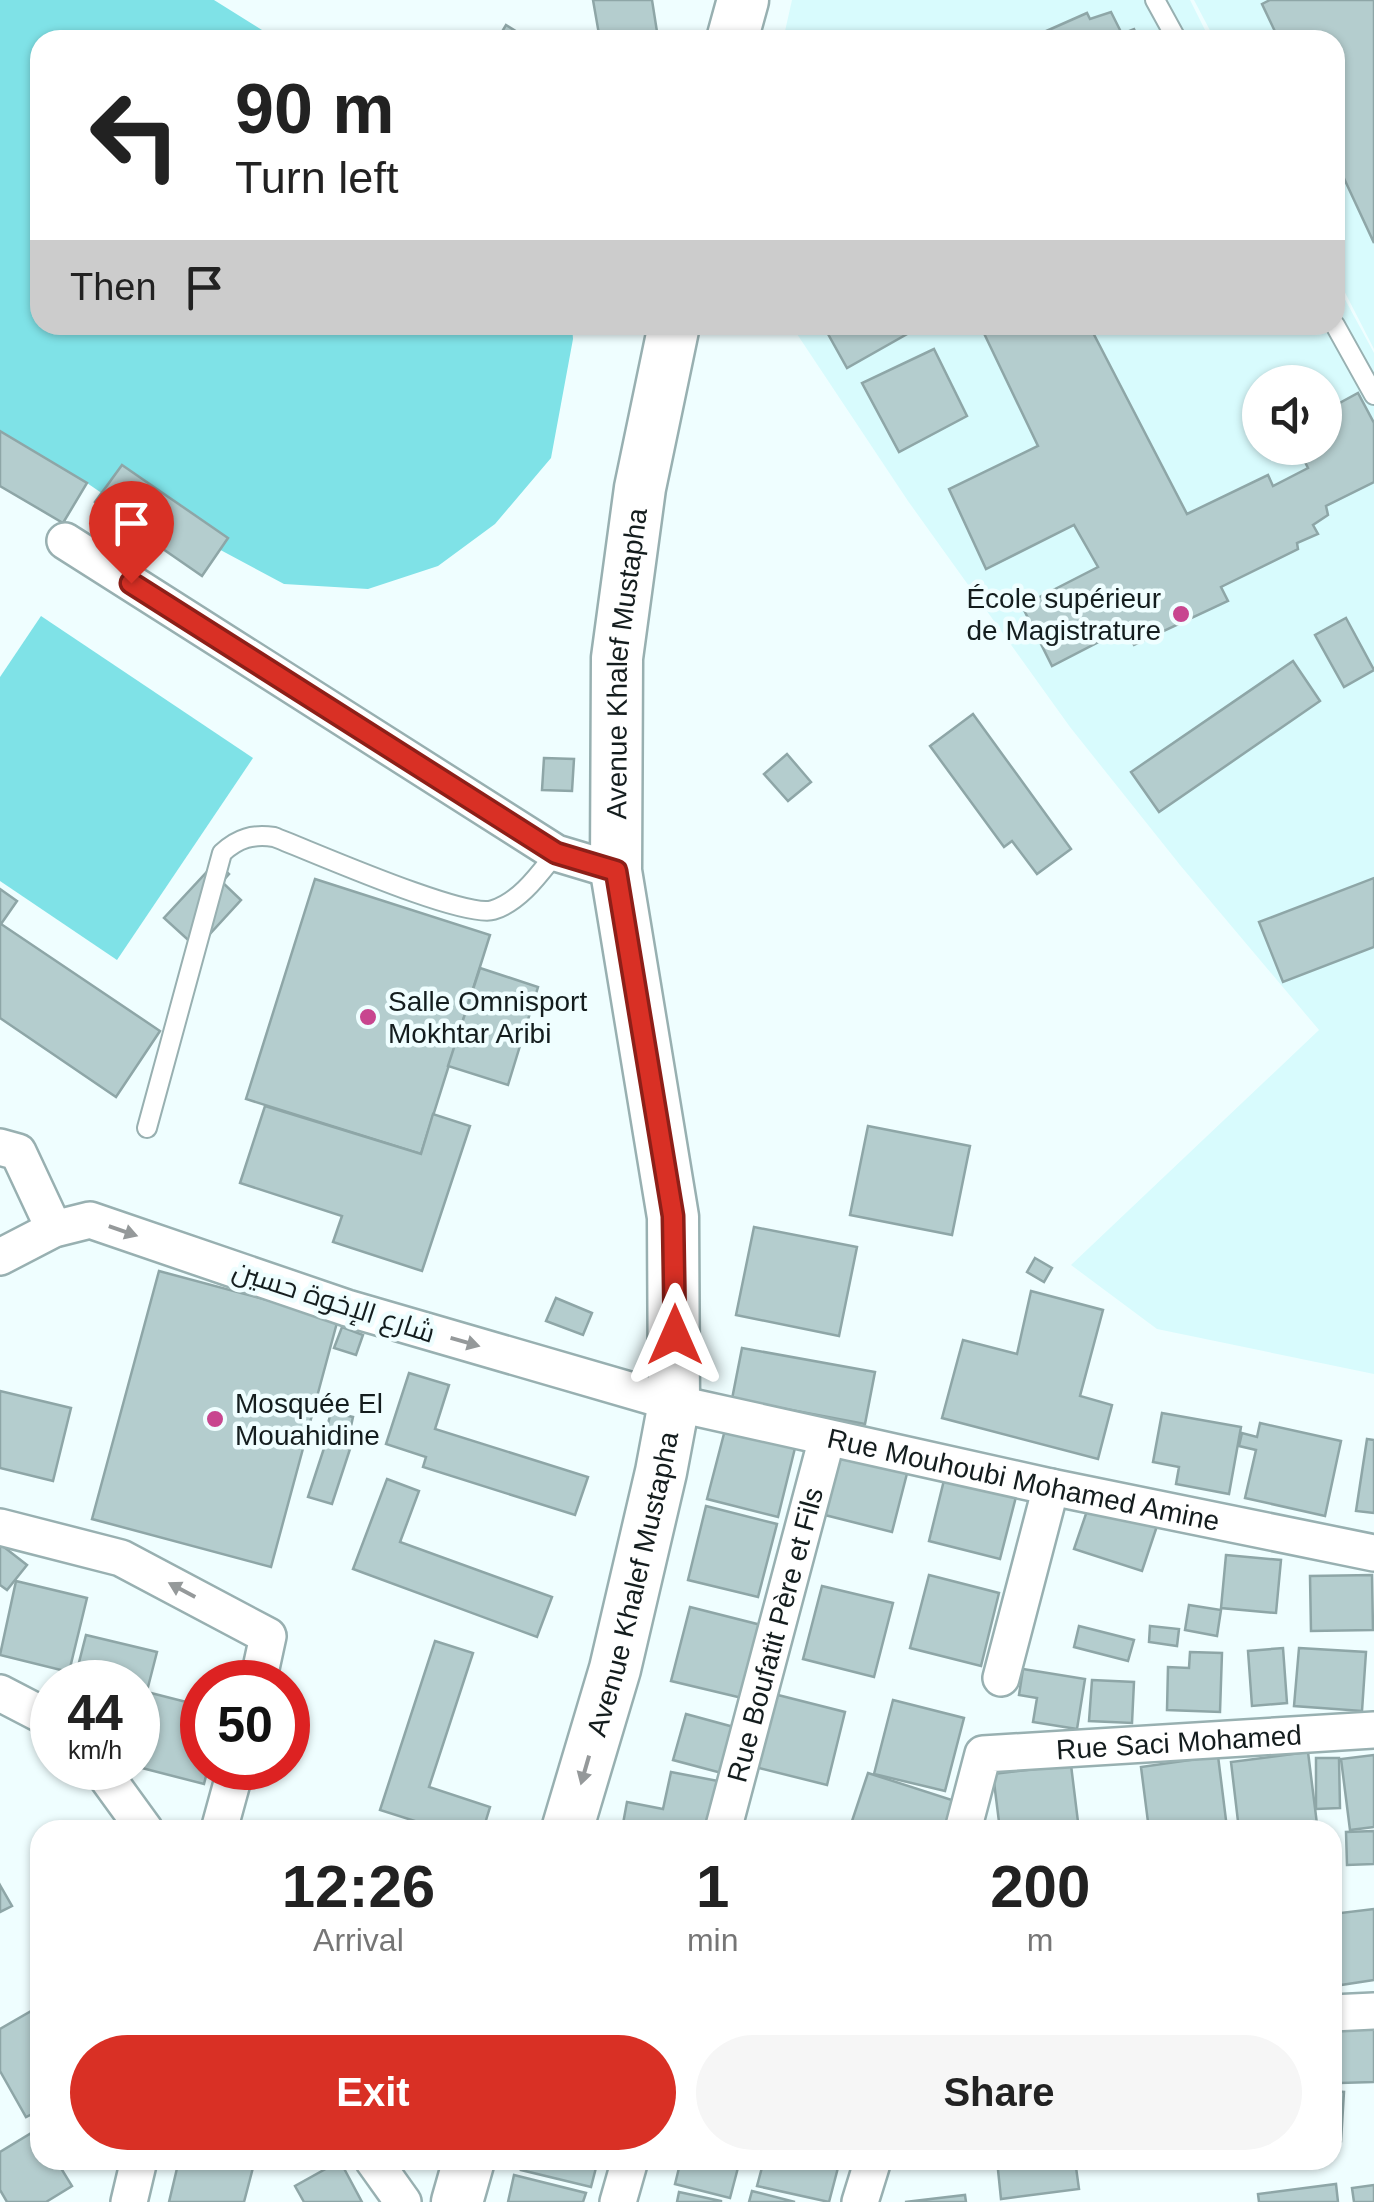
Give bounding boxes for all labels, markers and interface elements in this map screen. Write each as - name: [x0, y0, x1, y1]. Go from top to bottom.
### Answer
- icon: left: [70, 70, 200, 200]
- text: 90 m: [235, 70, 395, 148]
- text: Turn left: [235, 152, 398, 203]
- icon: arrive: [177, 260, 232, 315]
- text: Then: [70, 266, 157, 308]
- map controls: [1242, 365, 1342, 465]
- button: sound: [1242, 365, 1342, 465]
- pin: [89, 481, 174, 584]
- icon: arrive: [104, 496, 159, 551]
- street label: Avenue Khalef Mustapha: [601, 506, 653, 820]
- place label: École supérieur de Magistrature: [966, 583, 1161, 646]
- marker: École supérieur de Magistrature: [1170, 603, 1192, 625]
- place label: Salle Omnisport Mokhtar Aribi: [388, 986, 587, 1049]
- marker: Salle Omnisport Mokhtar Aribi: [357, 1006, 379, 1028]
- one-way arrow: [108, 1225, 138, 1240]
- street label: شارع الإخوة حسين: [228, 1254, 439, 1352]
- position arrow: [623, 1283, 727, 1387]
- one-way arrow: [450, 1335, 481, 1350]
- place label: Mosquée El Mouahidine: [235, 1388, 383, 1451]
- marker: Mosquée El Mouahidine: [204, 1408, 226, 1430]
- street label: Rue Mouhoubi Mohamed Amine: [825, 1423, 1222, 1537]
- street label: Avenue Khalef Mustapha: [581, 1429, 684, 1740]
- street label: Rue Boufatit Père et Fils: [721, 1484, 829, 1786]
- one-way arrow: [168, 1582, 197, 1599]
- speed limit sign: 50: [180, 1660, 310, 1790]
- text: 44: [67, 1685, 123, 1741]
- street label: Rue Saci Mohamed: [1055, 1719, 1303, 1765]
- text: km/h: [68, 1736, 122, 1764]
- one-way arrow: [577, 1755, 592, 1786]
- text: 12:26: [282, 1853, 435, 1920]
- text: 1: [696, 1853, 729, 1920]
- text: 200: [990, 1853, 1090, 1920]
- text: Arrival: [313, 1922, 404, 1958]
- text: min: [687, 1922, 738, 1958]
- text: m: [1027, 1922, 1054, 1958]
- button: Exit: [70, 2035, 676, 2150]
- button: Share: [696, 2035, 1302, 2150]

